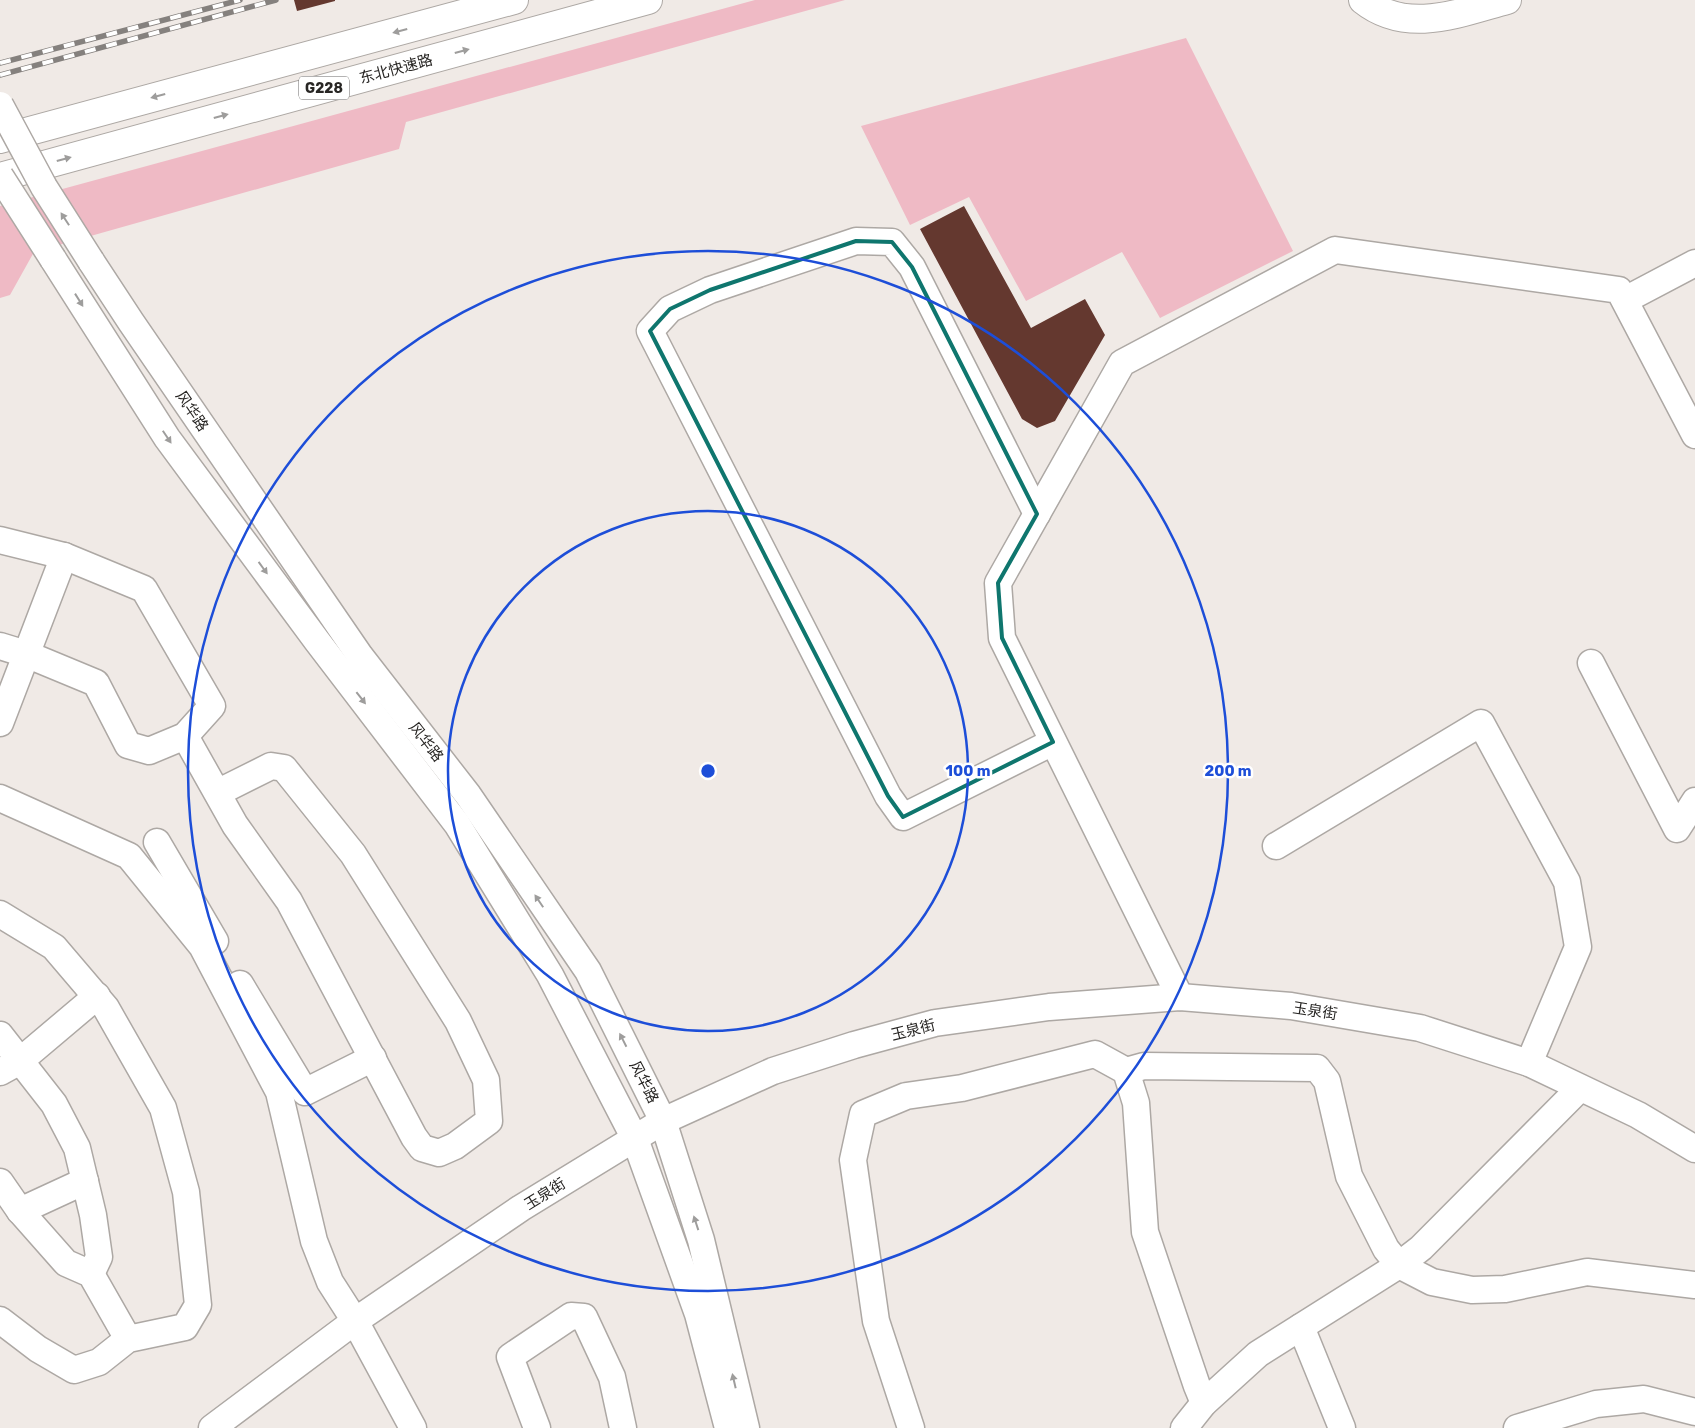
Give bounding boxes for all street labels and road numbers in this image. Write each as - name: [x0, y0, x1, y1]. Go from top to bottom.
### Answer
- street label: 东北快速路: [357, 51, 435, 87]
- road number: G228: [299, 76, 349, 100]
- street label: 风华路: [172, 387, 212, 435]
- street label: 风华路: [405, 719, 447, 765]
- street label: 玉泉街: [1291, 999, 1339, 1023]
- street label: 玉泉街: [889, 1016, 937, 1044]
- street label: 风华路: [626, 1058, 662, 1106]
- street label: 玉泉街: [521, 1174, 569, 1214]

